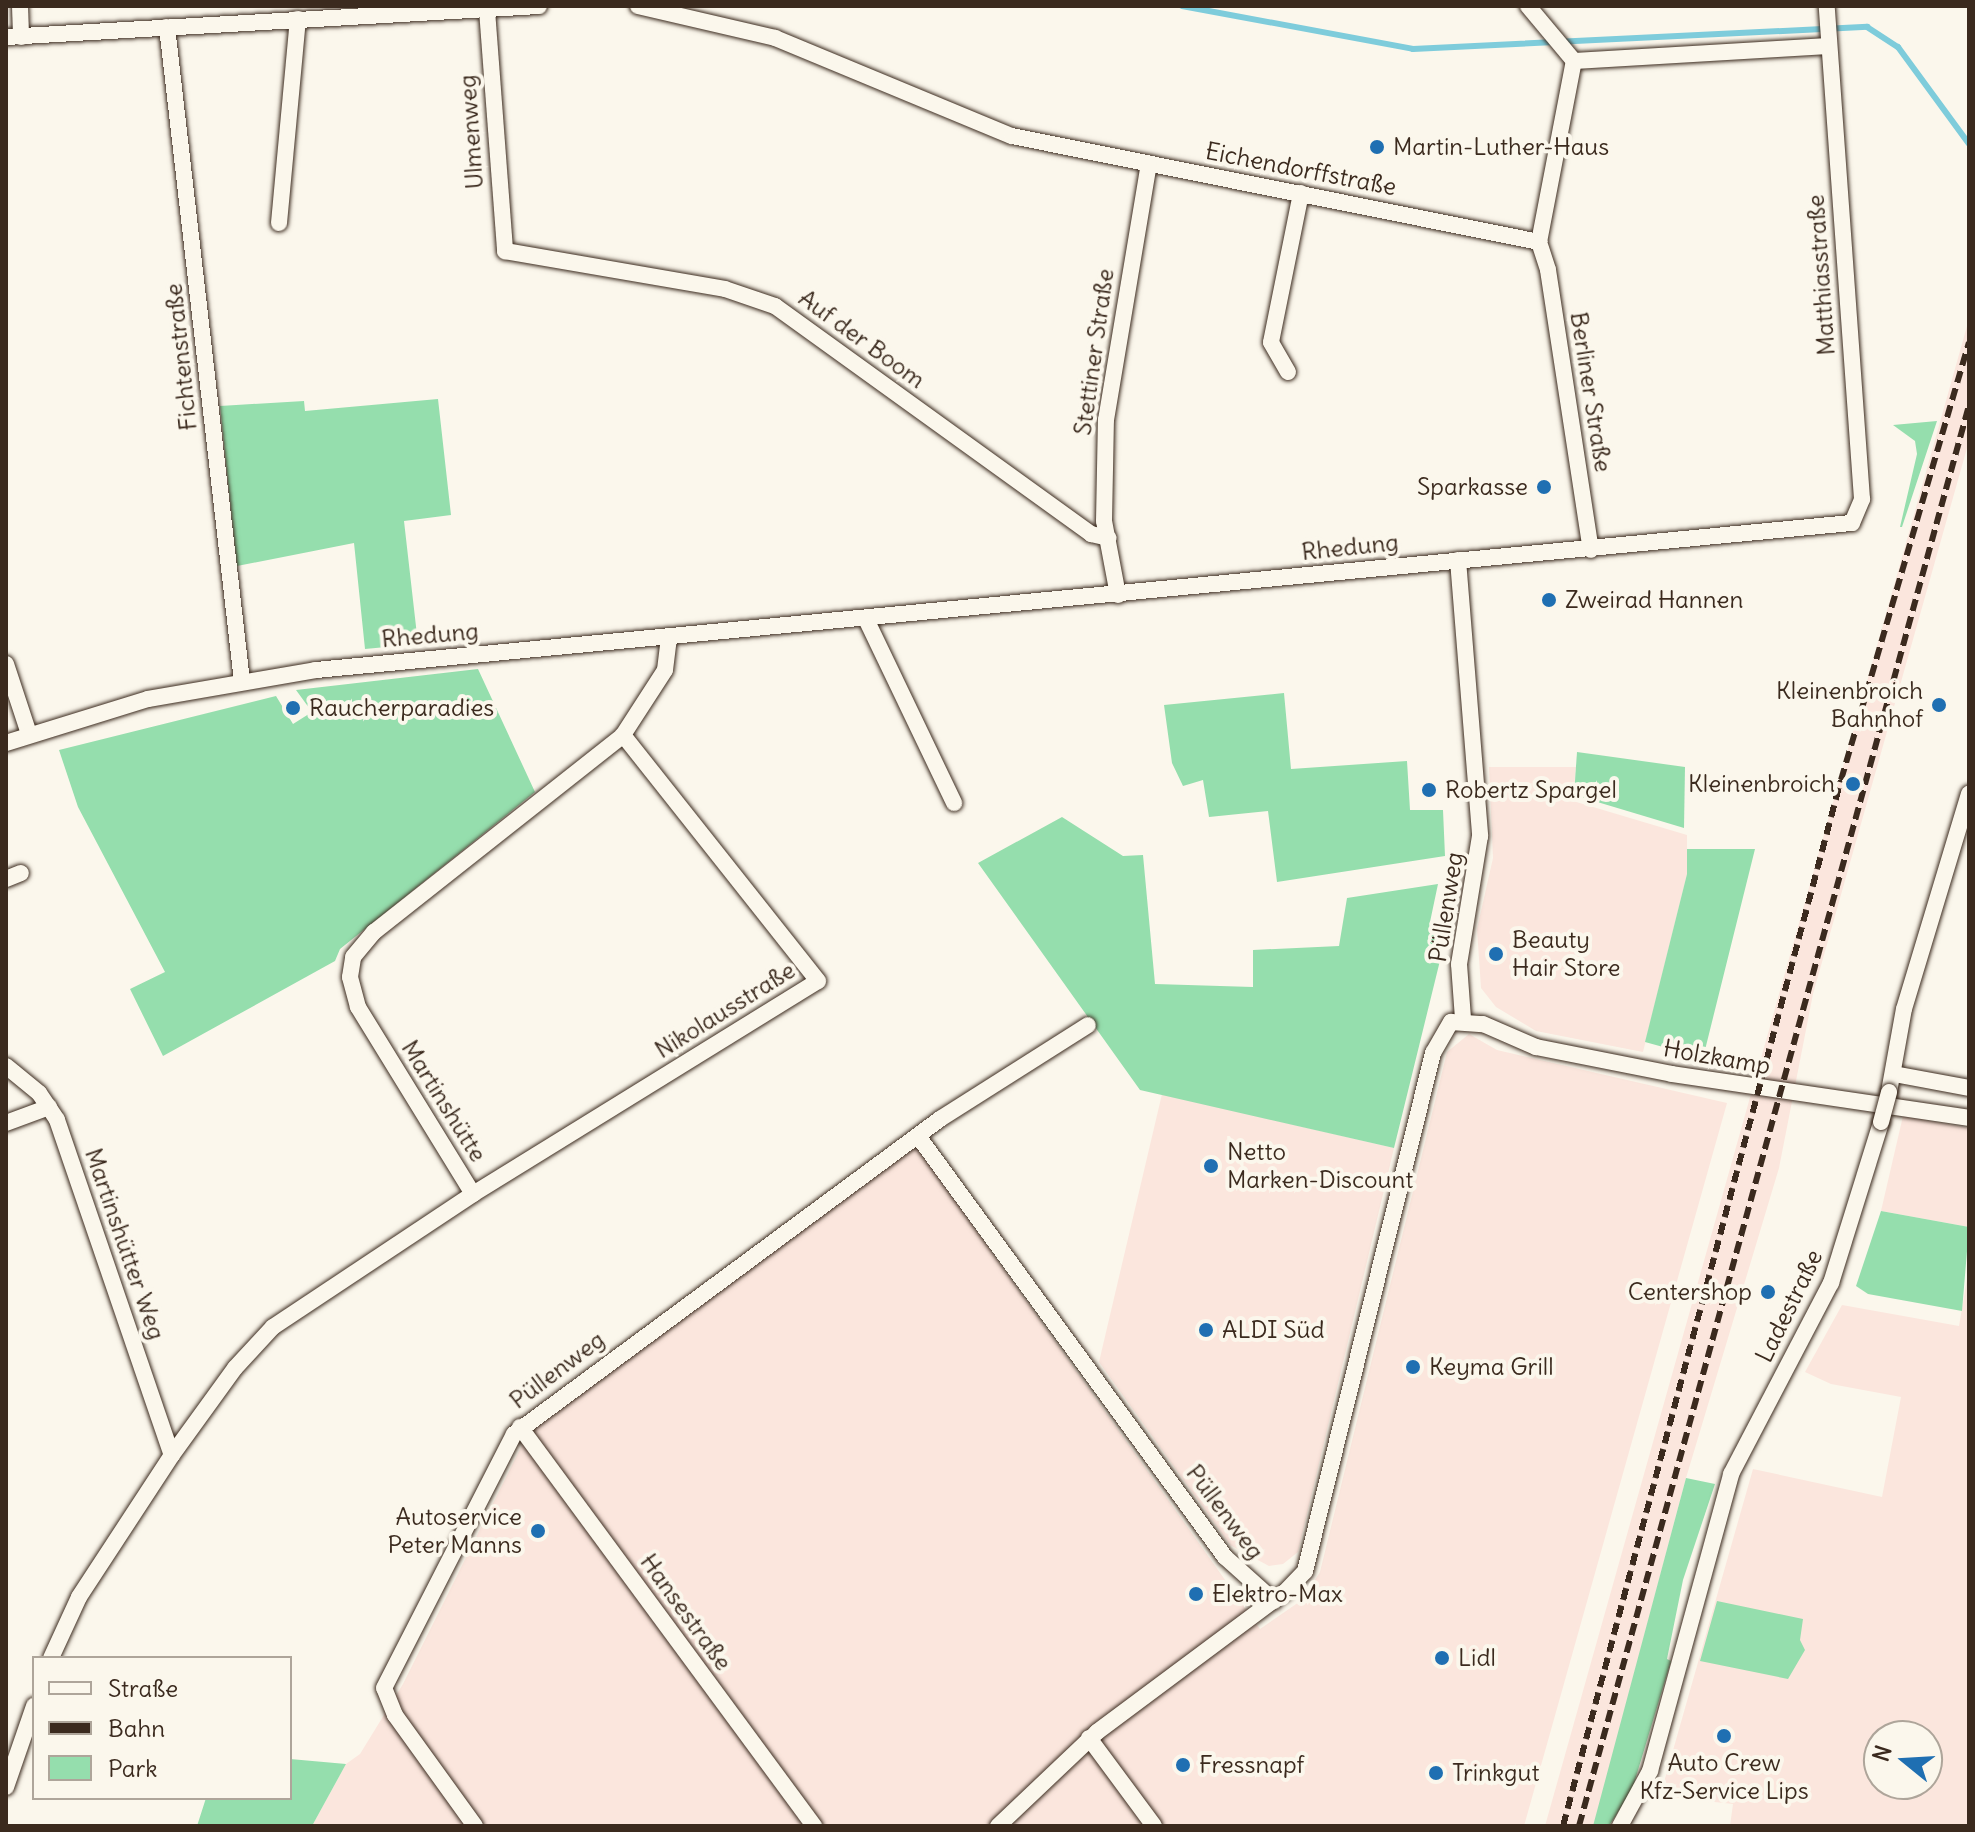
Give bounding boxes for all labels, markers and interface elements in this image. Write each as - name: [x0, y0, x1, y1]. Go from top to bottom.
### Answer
- street label: Ulmenweg: [453, 74, 489, 190]
- place label: Martin-Luther-Haus: [1393, 133, 1609, 161]
- street label: Eichendorffstraße: [1203, 136, 1399, 202]
- marker: Martin-Luther-Haus: [1368, 138, 1386, 156]
- street label: Matthiasstraße: [1801, 194, 1841, 356]
- street label: Stettiner Straße: [1068, 267, 1120, 437]
- street label: Fichtenstraße: [159, 282, 203, 432]
- street label: Auf der Boom: [793, 284, 931, 394]
- street label: Berliner Straße: [1564, 310, 1618, 474]
- place label: Sparkasse: [1417, 473, 1528, 501]
- marker: Sparkasse: [1535, 478, 1553, 496]
- street label: Rhedung: [1300, 528, 1400, 566]
- place label: Zweirad Hannen: [1565, 586, 1743, 614]
- marker: Zweirad Hannen: [1540, 591, 1558, 609]
- street label: Rhedung: [380, 616, 480, 654]
- place label: Kleinenbroich Bahnhof: [1776, 677, 1923, 733]
- place label: Raucherparadies: [309, 694, 494, 722]
- marker: Kleinenbroich Bahnhof: [1930, 696, 1948, 714]
- marker: Raucherparadies: [284, 699, 302, 717]
- place label: Kleinenbroich: [1688, 770, 1835, 798]
- marker: Kleinenbroich: [1842, 773, 1864, 795]
- place label: Robertz Spargel: [1445, 776, 1617, 804]
- marker: Robertz Spargel: [1420, 781, 1438, 799]
- street label: Püllenweg: [1423, 850, 1469, 964]
- place label: Beauty Hair Store: [1512, 926, 1620, 982]
- marker: Beauty Hair Store: [1487, 945, 1505, 963]
- street label: Nikolausstraße: [650, 956, 800, 1064]
- street label: Holzkamp: [1661, 1033, 1773, 1081]
- street label: Martinshütte: [395, 1035, 493, 1167]
- place label: Netto Marken-Discount: [1227, 1138, 1413, 1194]
- street label: Martinshütter Weg: [79, 1145, 171, 1343]
- marker: Netto Marken-Discount: [1202, 1157, 1220, 1175]
- street label: Ladestraße: [1749, 1245, 1829, 1367]
- place label: Centershop: [1628, 1278, 1752, 1306]
- marker: Centershop: [1759, 1283, 1777, 1301]
- place label: ALDI Süd: [1222, 1316, 1325, 1344]
- marker: ALDI Süd: [1197, 1321, 1215, 1339]
- street label: Püllenweg: [504, 1325, 610, 1415]
- place label: Keyma Grill: [1429, 1353, 1554, 1381]
- marker: Keyma Grill: [1404, 1358, 1422, 1376]
- street label: Püllenweg: [1180, 1459, 1270, 1565]
- place label: Autoservice Peter Manns: [388, 1503, 522, 1559]
- marker: Autoservice Peter Manns: [529, 1522, 547, 1540]
- street label: Hansestraße: [634, 1548, 738, 1676]
- place label: Elektro-Max: [1212, 1580, 1343, 1608]
- marker: Elektro-Max: [1187, 1585, 1205, 1603]
- place label: Lidl: [1458, 1644, 1496, 1672]
- marker: Lidl: [1433, 1649, 1451, 1667]
- legend: [32, 1656, 292, 1800]
- text: Straße: [108, 1673, 178, 1703]
- text: Bahn: [108, 1713, 165, 1743]
- north arrow: [1863, 1720, 1943, 1800]
- marker: Auto Crew Kfz-Service Lips: [1715, 1727, 1733, 1745]
- text: N: [1866, 1742, 1898, 1765]
- place label: Auto Crew Kfz-Service Lips: [1639, 1749, 1809, 1805]
- place label: Fressnapf: [1199, 1751, 1304, 1779]
- text: Park: [108, 1753, 158, 1783]
- marker: Fressnapf: [1174, 1756, 1192, 1774]
- place label: Trinkgut: [1452, 1759, 1540, 1787]
- marker: Trinkgut: [1427, 1764, 1445, 1782]

